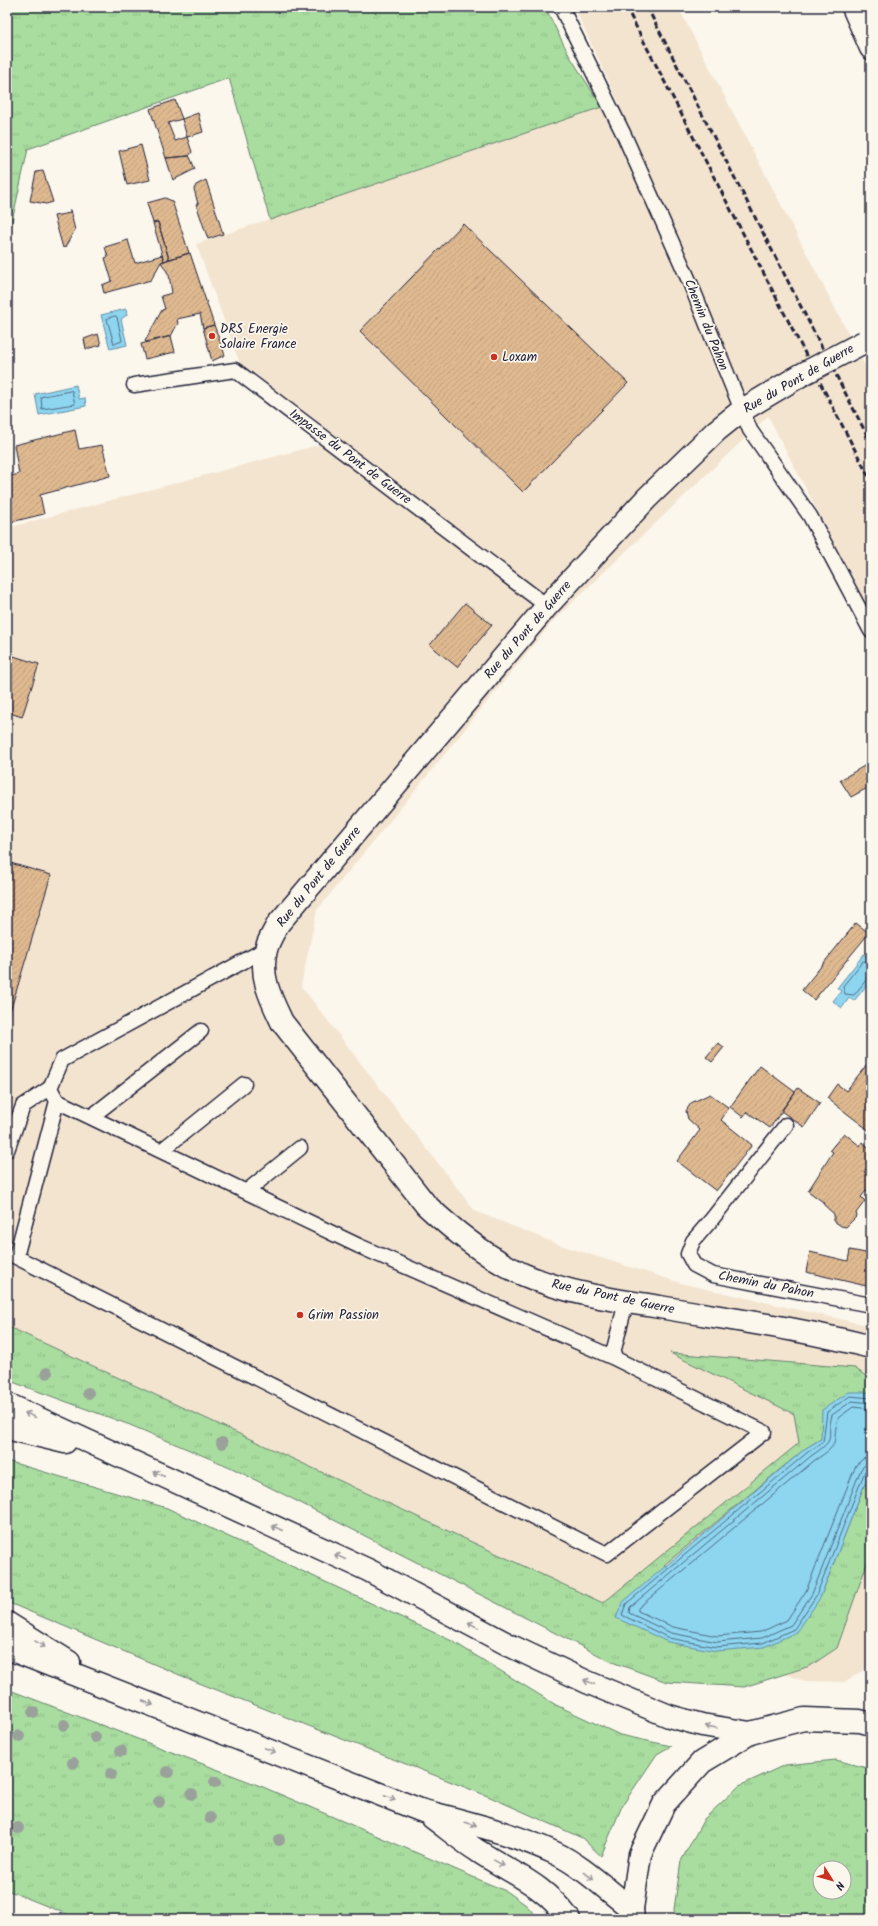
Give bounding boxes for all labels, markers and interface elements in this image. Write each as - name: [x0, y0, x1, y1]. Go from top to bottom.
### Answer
- street label: Chemin du Pahon: [678, 276, 734, 374]
- place label: DRS Energie Solaire France: [220, 319, 296, 355]
- marker: DRS Energie Solaire France: [207, 331, 217, 341]
- street label: Rue du Pont de Guerre: [740, 339, 859, 419]
- place label: Loxam: [502, 347, 537, 368]
- marker: Loxam: [489, 352, 499, 362]
- street label: Impasse du Pont de Guerre: [284, 404, 416, 510]
- street label: Rue du Pont de Guerre: [479, 576, 577, 684]
- street label: Rue du Pont de Guerre: [271, 822, 367, 932]
- street label: Chemin du Pahon: [716, 1265, 816, 1305]
- street label: Rue du Pont de Guerre: [550, 1274, 676, 1320]
- place label: Grim Passion: [308, 1305, 379, 1326]
- marker: Grim Passion: [295, 1310, 305, 1320]
- one-way arrow: [25, 1411, 37, 1418]
- one-way arrow: [153, 1470, 165, 1477]
- one-way arrow: [271, 1524, 283, 1532]
- one-way arrow: [335, 1553, 347, 1561]
- one-way arrow: [467, 1621, 479, 1629]
- one-way arrow: [34, 1640, 46, 1648]
- one-way arrow: [584, 1678, 596, 1686]
- one-way arrow: [142, 1699, 154, 1707]
- one-way arrow: [705, 1722, 718, 1730]
- one-way arrow: [263, 1746, 275, 1754]
- one-way arrow: [384, 1794, 396, 1802]
- one-way arrow: [465, 1821, 478, 1828]
- one-way arrow: [493, 1860, 505, 1867]
- north arrow: [812, 1860, 852, 1900]
- one-way arrow: [584, 1872, 595, 1881]
- text: N: [830, 1877, 848, 1894]

